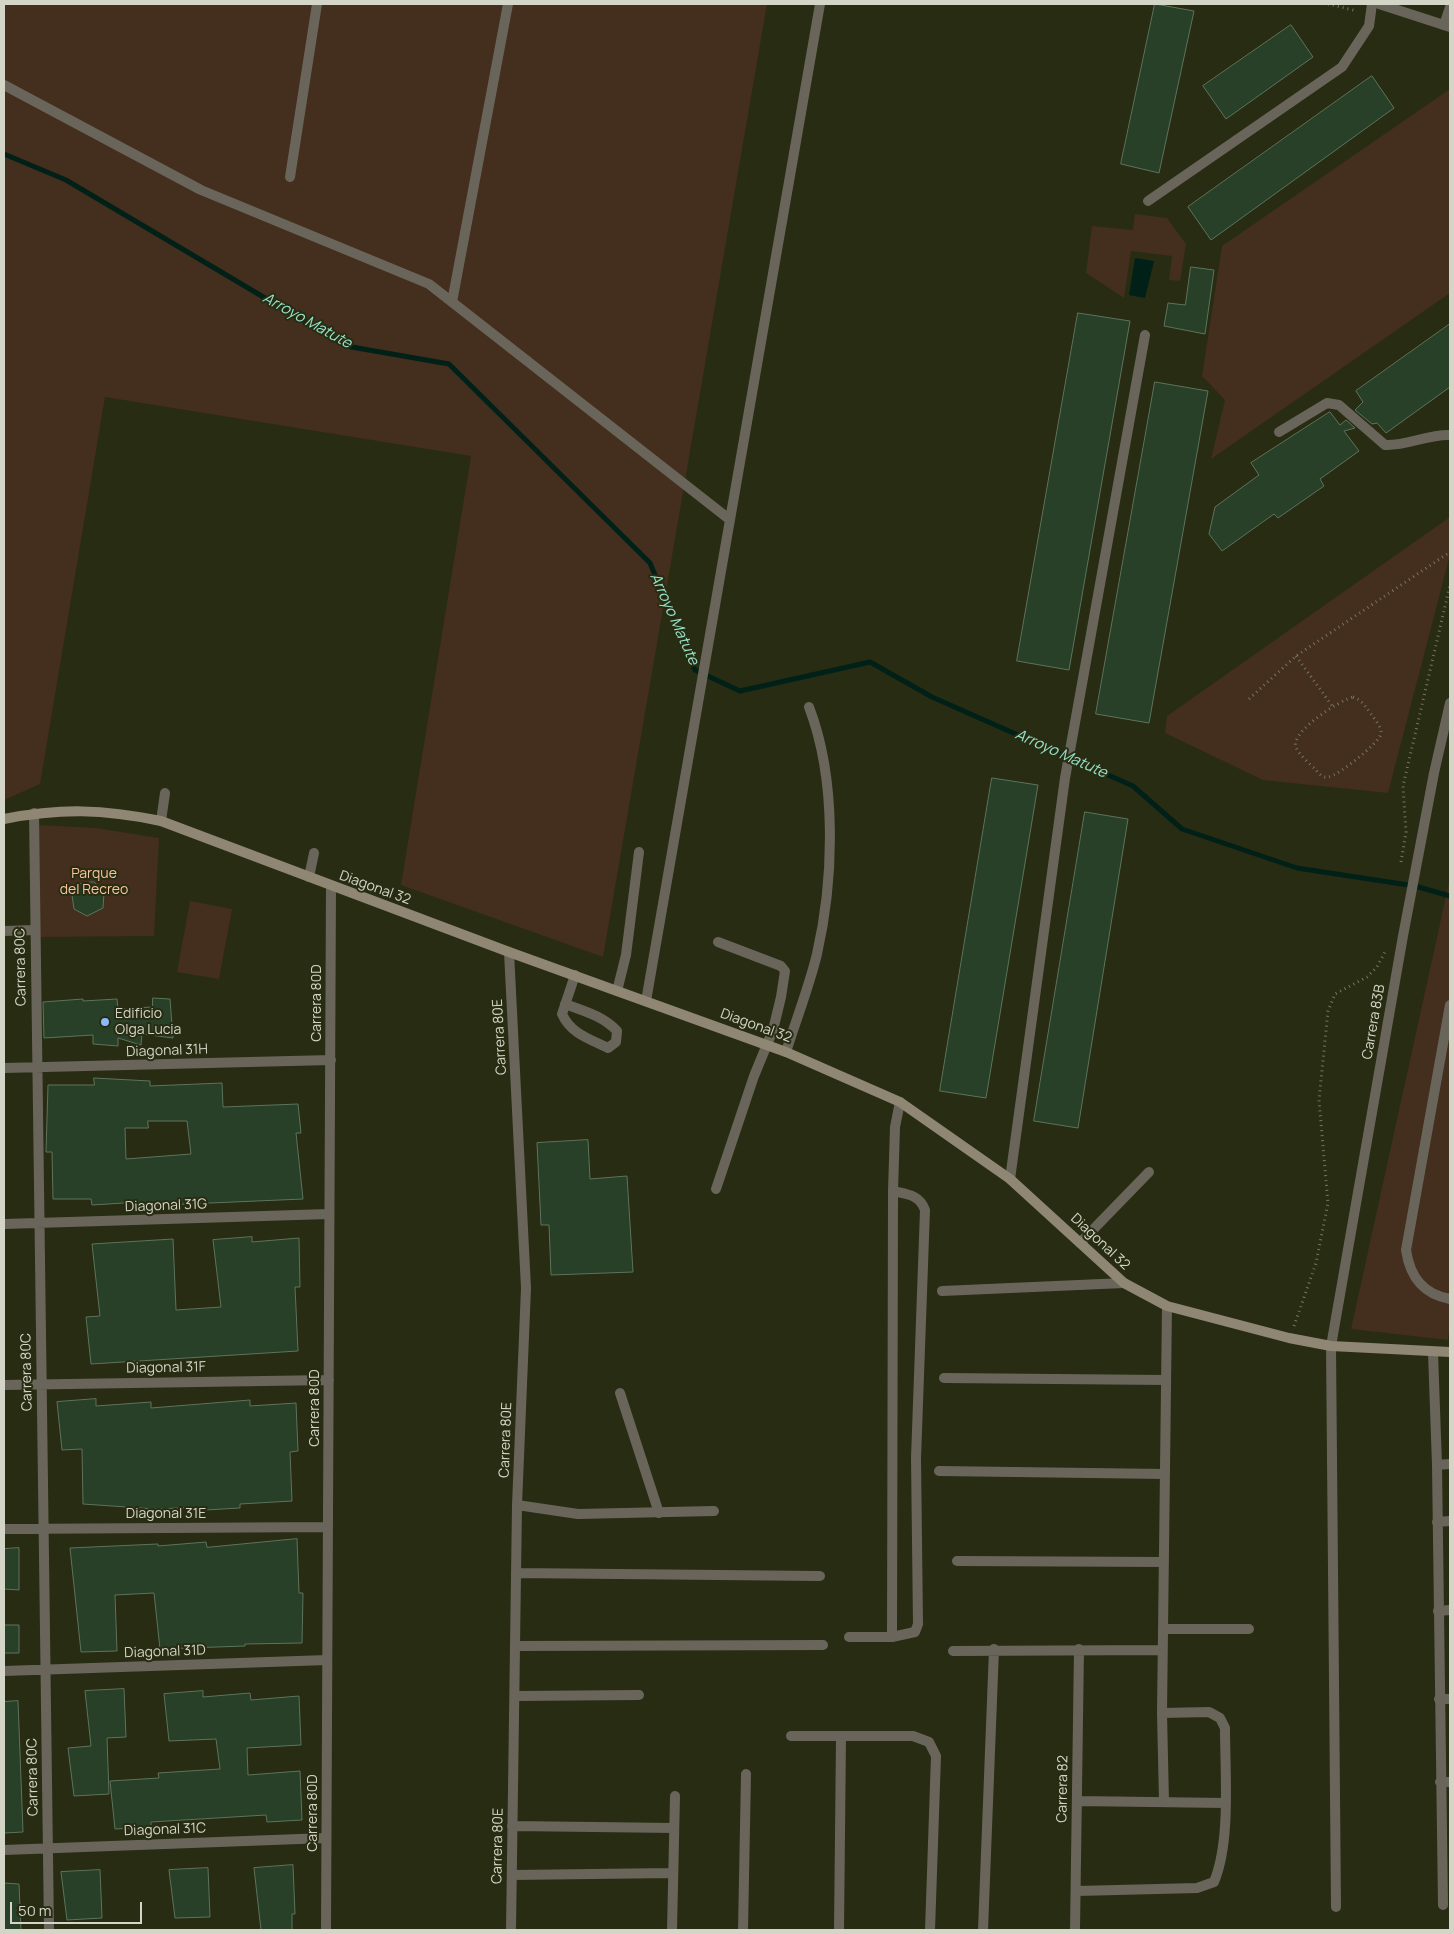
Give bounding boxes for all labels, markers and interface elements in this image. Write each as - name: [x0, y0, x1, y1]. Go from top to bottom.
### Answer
- water label: Arroyo Matute: [260, 289, 354, 353]
- water label: Arroyo Matute: [646, 570, 702, 668]
- water label: Arroyo Matute: [1012, 726, 1110, 782]
- park label: Parque del Recreo: [60, 866, 128, 899]
- street label: Diagonal 32: [337, 867, 413, 909]
- street label: Carrera 80C: [12, 928, 30, 1006]
- street label: Carrera 80D: [309, 964, 325, 1042]
- street label: Carrera 83B: [1359, 983, 1389, 1061]
- street label: Carrera 80E: [490, 999, 510, 1075]
- street label: Diagonal 32: [718, 1005, 794, 1047]
- place label: Edificio Olga Lucia: [115, 1006, 181, 1038]
- marker: Edificio Olga Lucia: [99, 1016, 111, 1028]
- street label: Diagonal 31H: [126, 1041, 208, 1061]
- street label: Diagonal 31G: [125, 1196, 207, 1216]
- street label: Diagonal 32: [1067, 1210, 1133, 1274]
- street label: Carrera 80C: [18, 1333, 36, 1411]
- street label: Diagonal 31F: [126, 1359, 206, 1377]
- street label: Carrera 80D: [307, 1369, 323, 1447]
- street label: Carrera 80E: [496, 1402, 516, 1478]
- street label: Diagonal 31E: [126, 1506, 206, 1522]
- street label: Diagonal 31D: [124, 1642, 206, 1662]
- street label: Carrera 80C: [24, 1738, 42, 1816]
- street label: Carrera 82: [1054, 1755, 1072, 1823]
- street label: Carrera 80D: [305, 1774, 321, 1852]
- street label: Carrera 80E: [489, 1808, 507, 1884]
- street label: Diagonal 31C: [124, 1820, 206, 1840]
- scale bar: [12, 1892, 145, 1924]
- text: 50 m: [18, 1900, 52, 1921]

